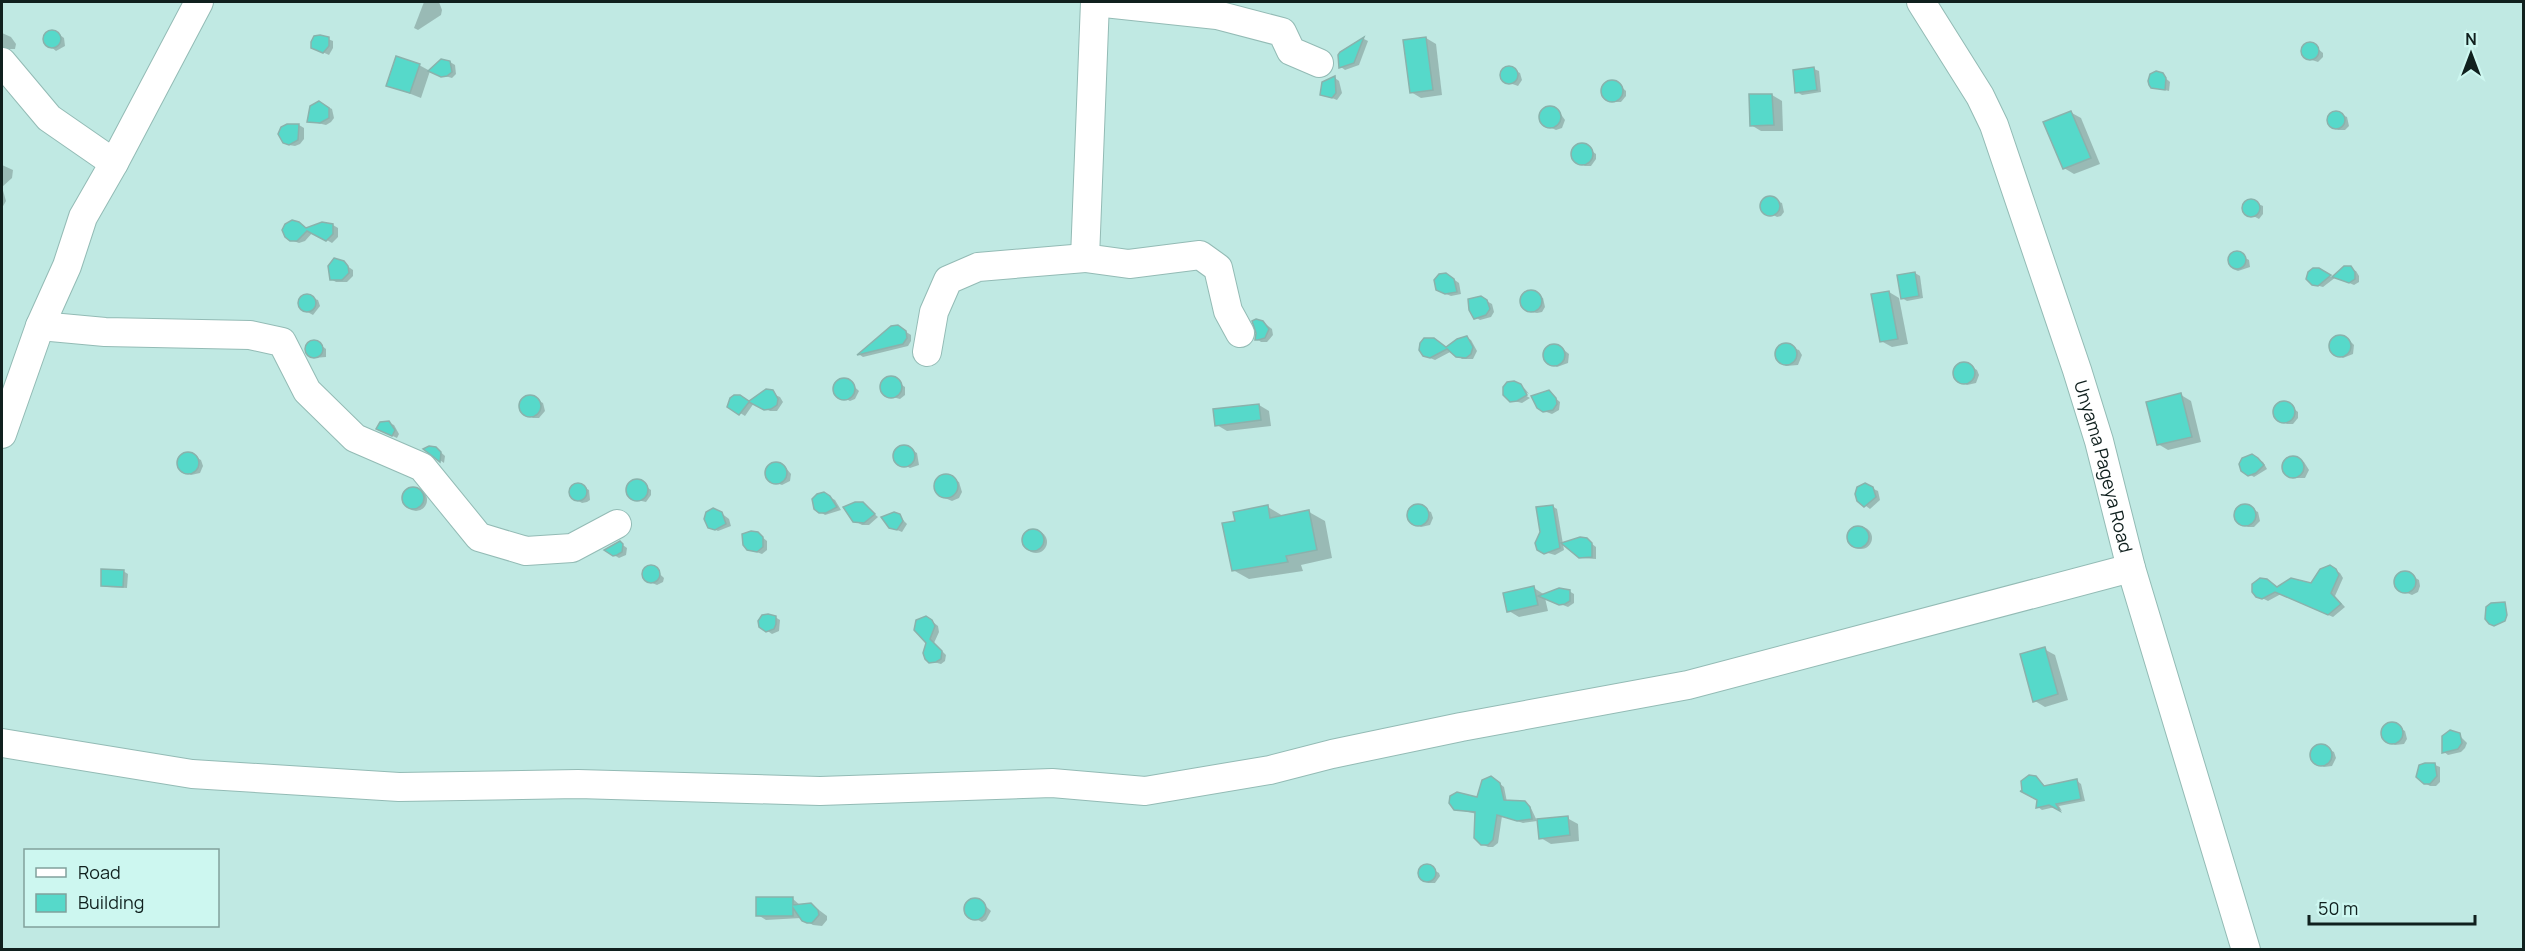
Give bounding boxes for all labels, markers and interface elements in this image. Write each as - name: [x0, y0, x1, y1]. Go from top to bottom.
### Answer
- north arrow: [2441, 24, 2501, 84]
- text: N: [2465, 28, 2477, 50]
- street label: Unyama Pageya Road: [2069, 377, 2139, 555]
- legend: [24, 849, 219, 927]
- text: Road: [78, 860, 121, 884]
- scale bar: [2309, 888, 2476, 926]
- text: Building: [78, 890, 144, 914]
- text: 50 m: [2318, 896, 2358, 920]

